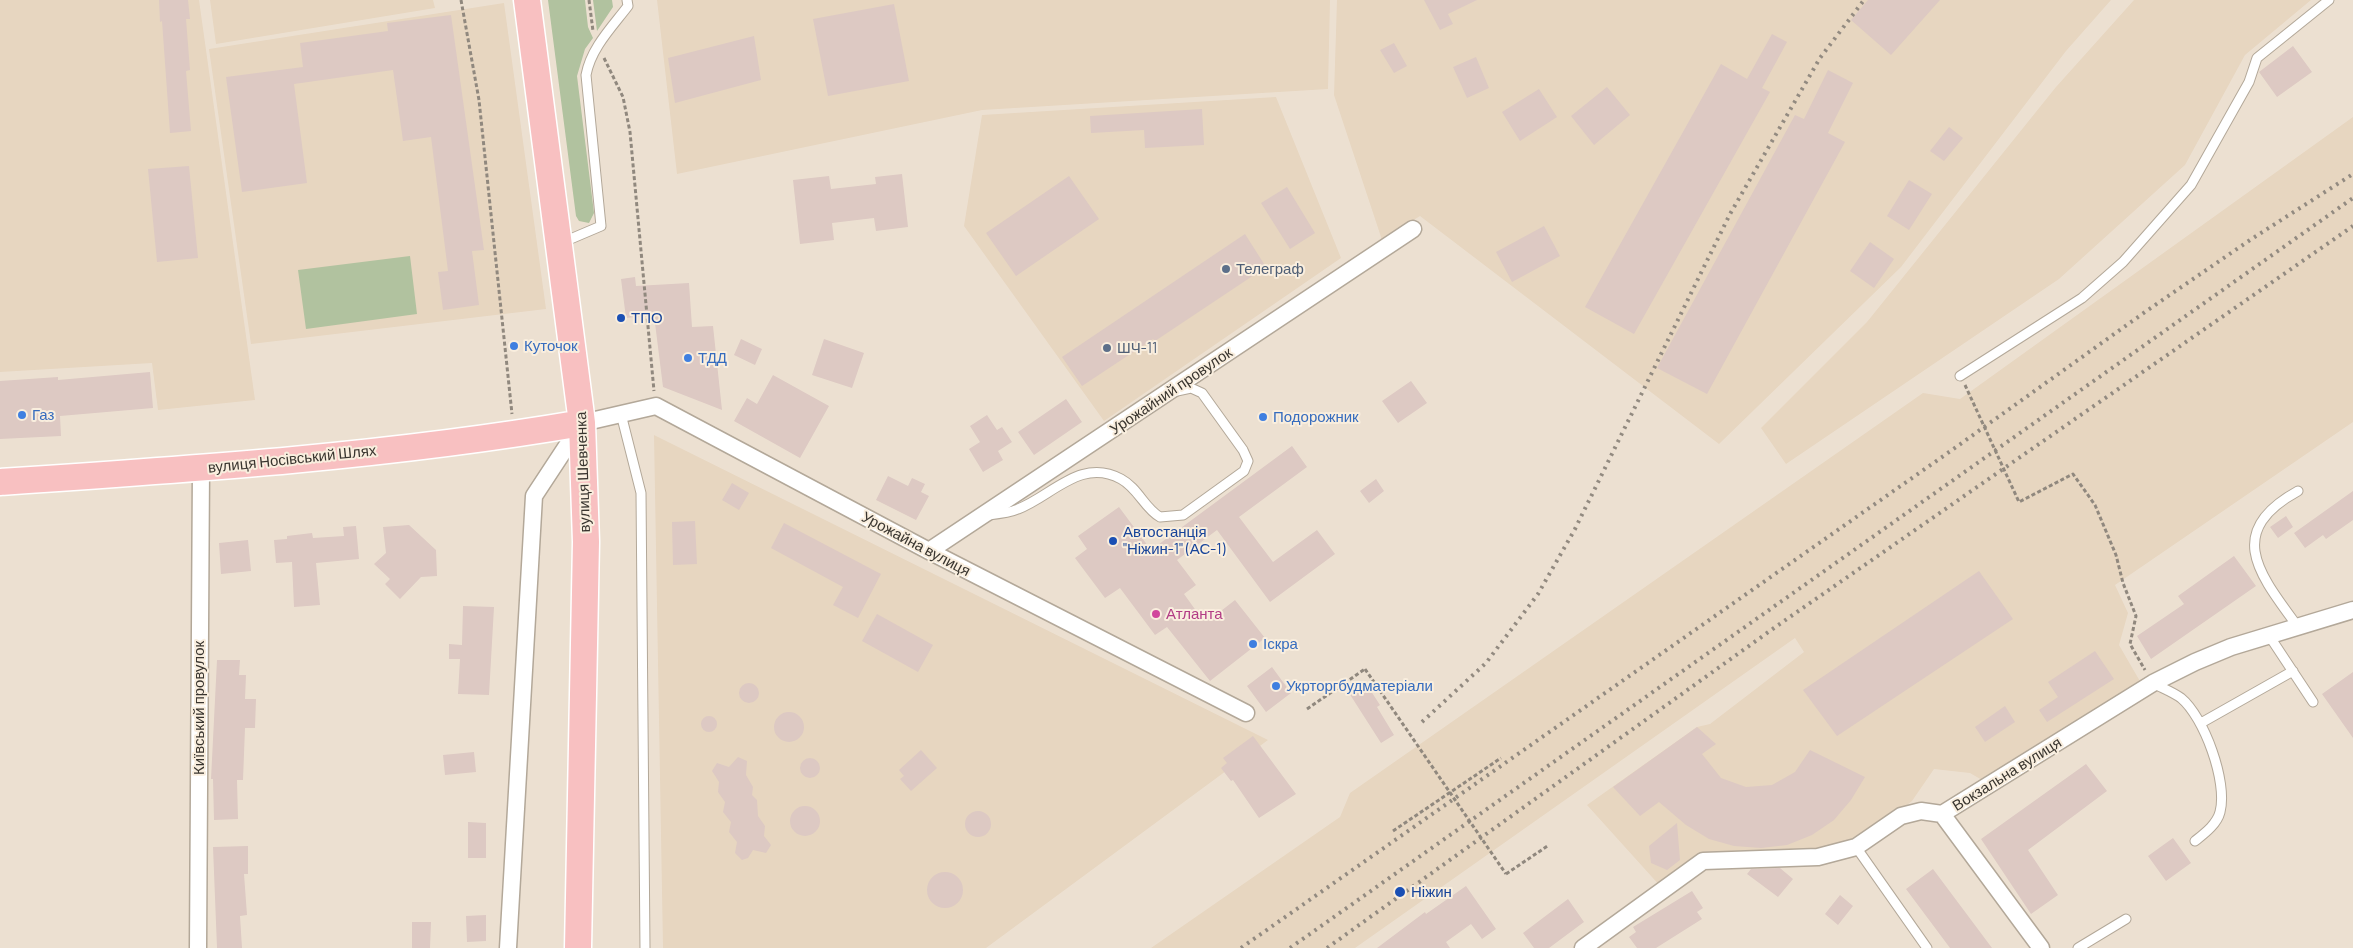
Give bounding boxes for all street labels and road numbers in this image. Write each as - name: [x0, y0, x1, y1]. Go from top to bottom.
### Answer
- street label: Урожайний провулок: [1106, 343, 1236, 439]
- street label: вулиця Шевченка: [572, 411, 594, 533]
- street label: вулиця Носівський Шлях: [207, 441, 377, 477]
- street label: Урожайна вулиця: [859, 508, 973, 580]
- street label: Київський провулок: [190, 641, 208, 775]
- street label: Вокзальна вулиця: [1949, 733, 2065, 815]

